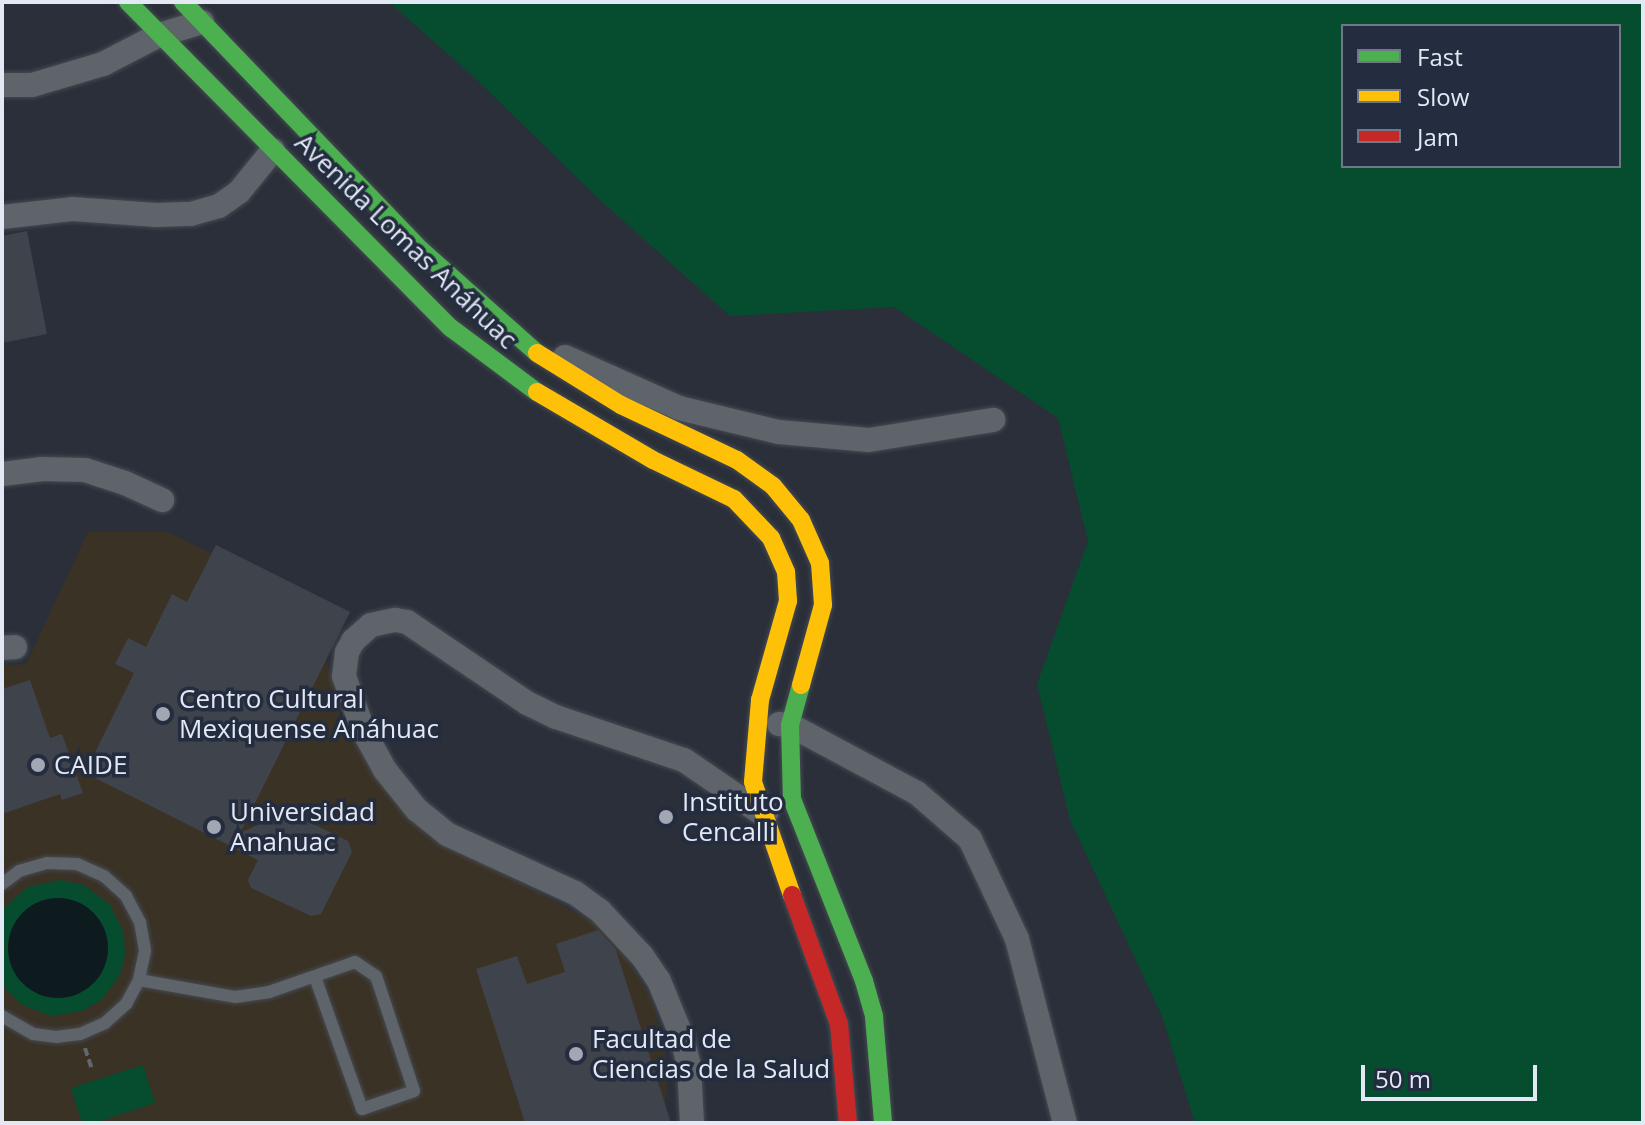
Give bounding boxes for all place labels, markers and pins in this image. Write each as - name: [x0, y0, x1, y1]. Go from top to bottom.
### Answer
- place label: Centro Cultural Mexiquense Anáhuac: [179, 683, 439, 744]
- marker: Centro Cultural Mexiquense Anáhuac: [154, 705, 172, 723]
- place label: CAIDE: [54, 749, 127, 781]
- marker: CAIDE: [29, 756, 47, 774]
- place label: Instituto Cencalli: [682, 786, 784, 848]
- place label: Universidad Anahuac: [230, 796, 375, 858]
- marker: Instituto Cencalli: [657, 808, 675, 826]
- marker: Universidad Anahuac: [205, 818, 223, 836]
- place label: Facultad de Ciencias de la Salud: [592, 1023, 830, 1084]
- marker: Facultad de Ciencias de la Salud: [567, 1045, 585, 1063]

